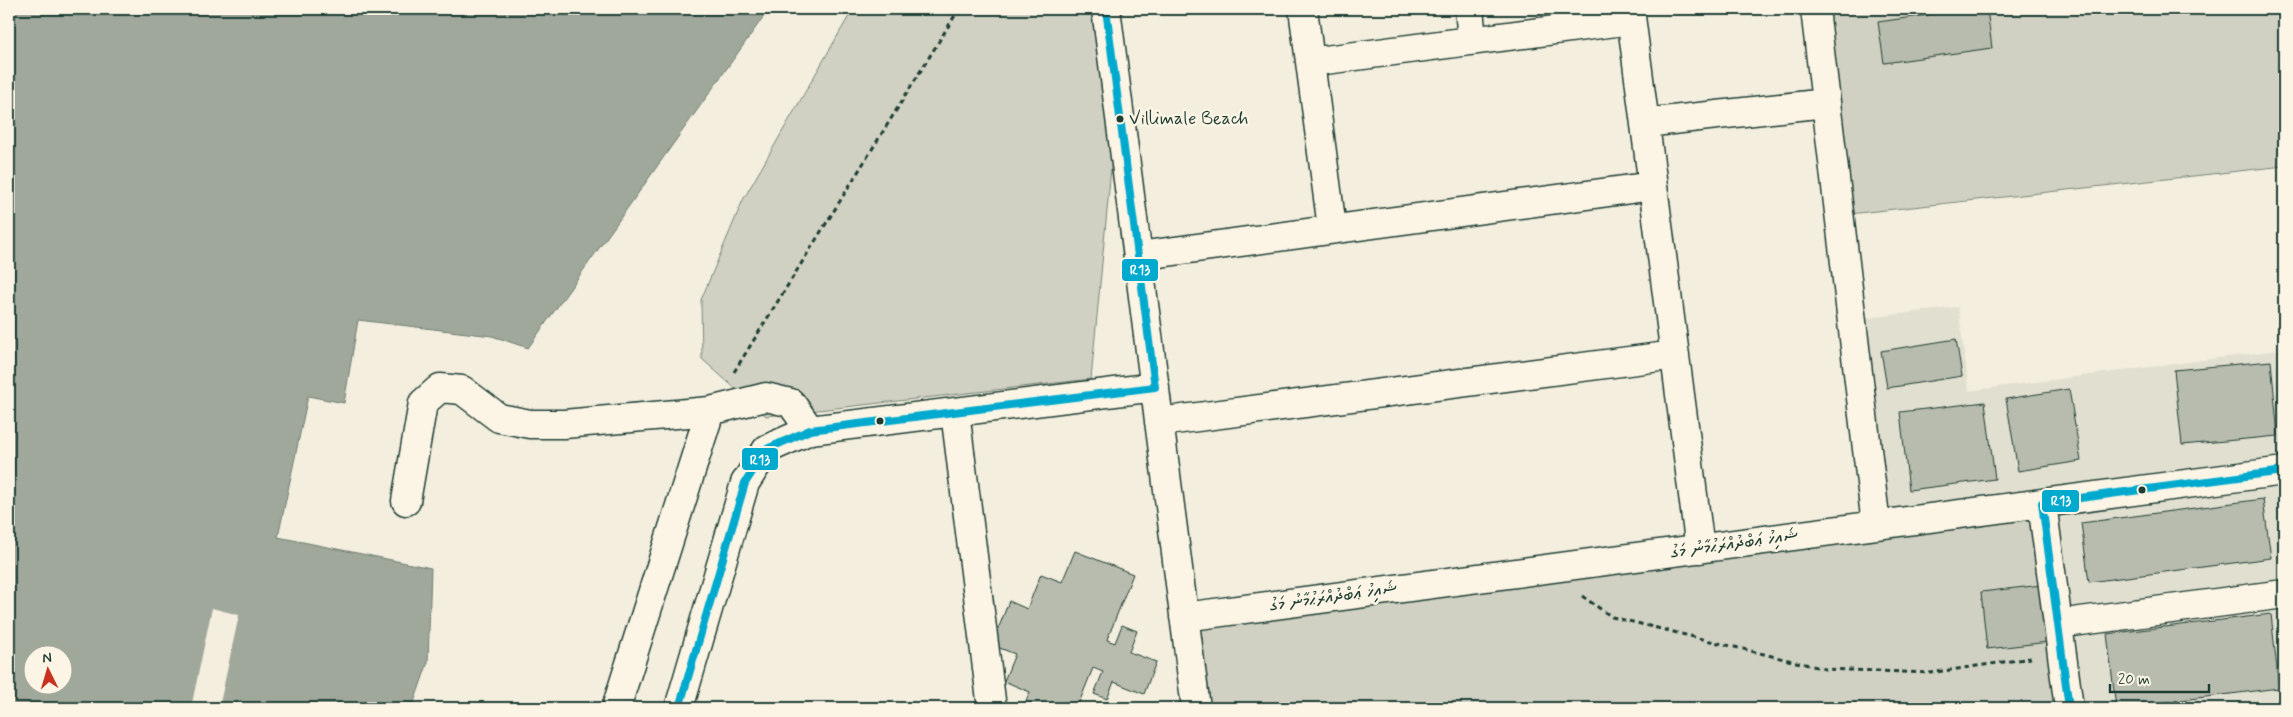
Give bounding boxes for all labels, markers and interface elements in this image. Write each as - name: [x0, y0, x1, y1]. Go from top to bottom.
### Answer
- place label: Villimale Beach: [1129, 107, 1248, 131]
- marker: Villimale Beach: [1115, 114, 1125, 124]
- line badge: R13: [1121, 258, 1159, 282]
- text: R13: [1130, 261, 1150, 279]
- unlabelled marker: [875, 416, 885, 426]
- line badge: R13: [741, 447, 779, 471]
- text: R13: [750, 451, 770, 469]
- unlabelled marker: [2137, 485, 2147, 495]
- line badge: R13: [2041, 489, 2080, 513]
- text: R13: [2051, 492, 2071, 510]
- street label: ޝައިިޚު ޢަބްދުއްރަޙުމާނު މަގު: [1668, 523, 1800, 565]
- street label: ޝައިިޚު ޢަބްދުއްރަޙުމާނު މަގު: [1267, 576, 1399, 618]
- north arrow: [22, 644, 72, 694]
- text: N: [42, 649, 52, 667]
- scale bar: [2110, 662, 2209, 694]
- text: 20 m: [2118, 670, 2150, 690]

